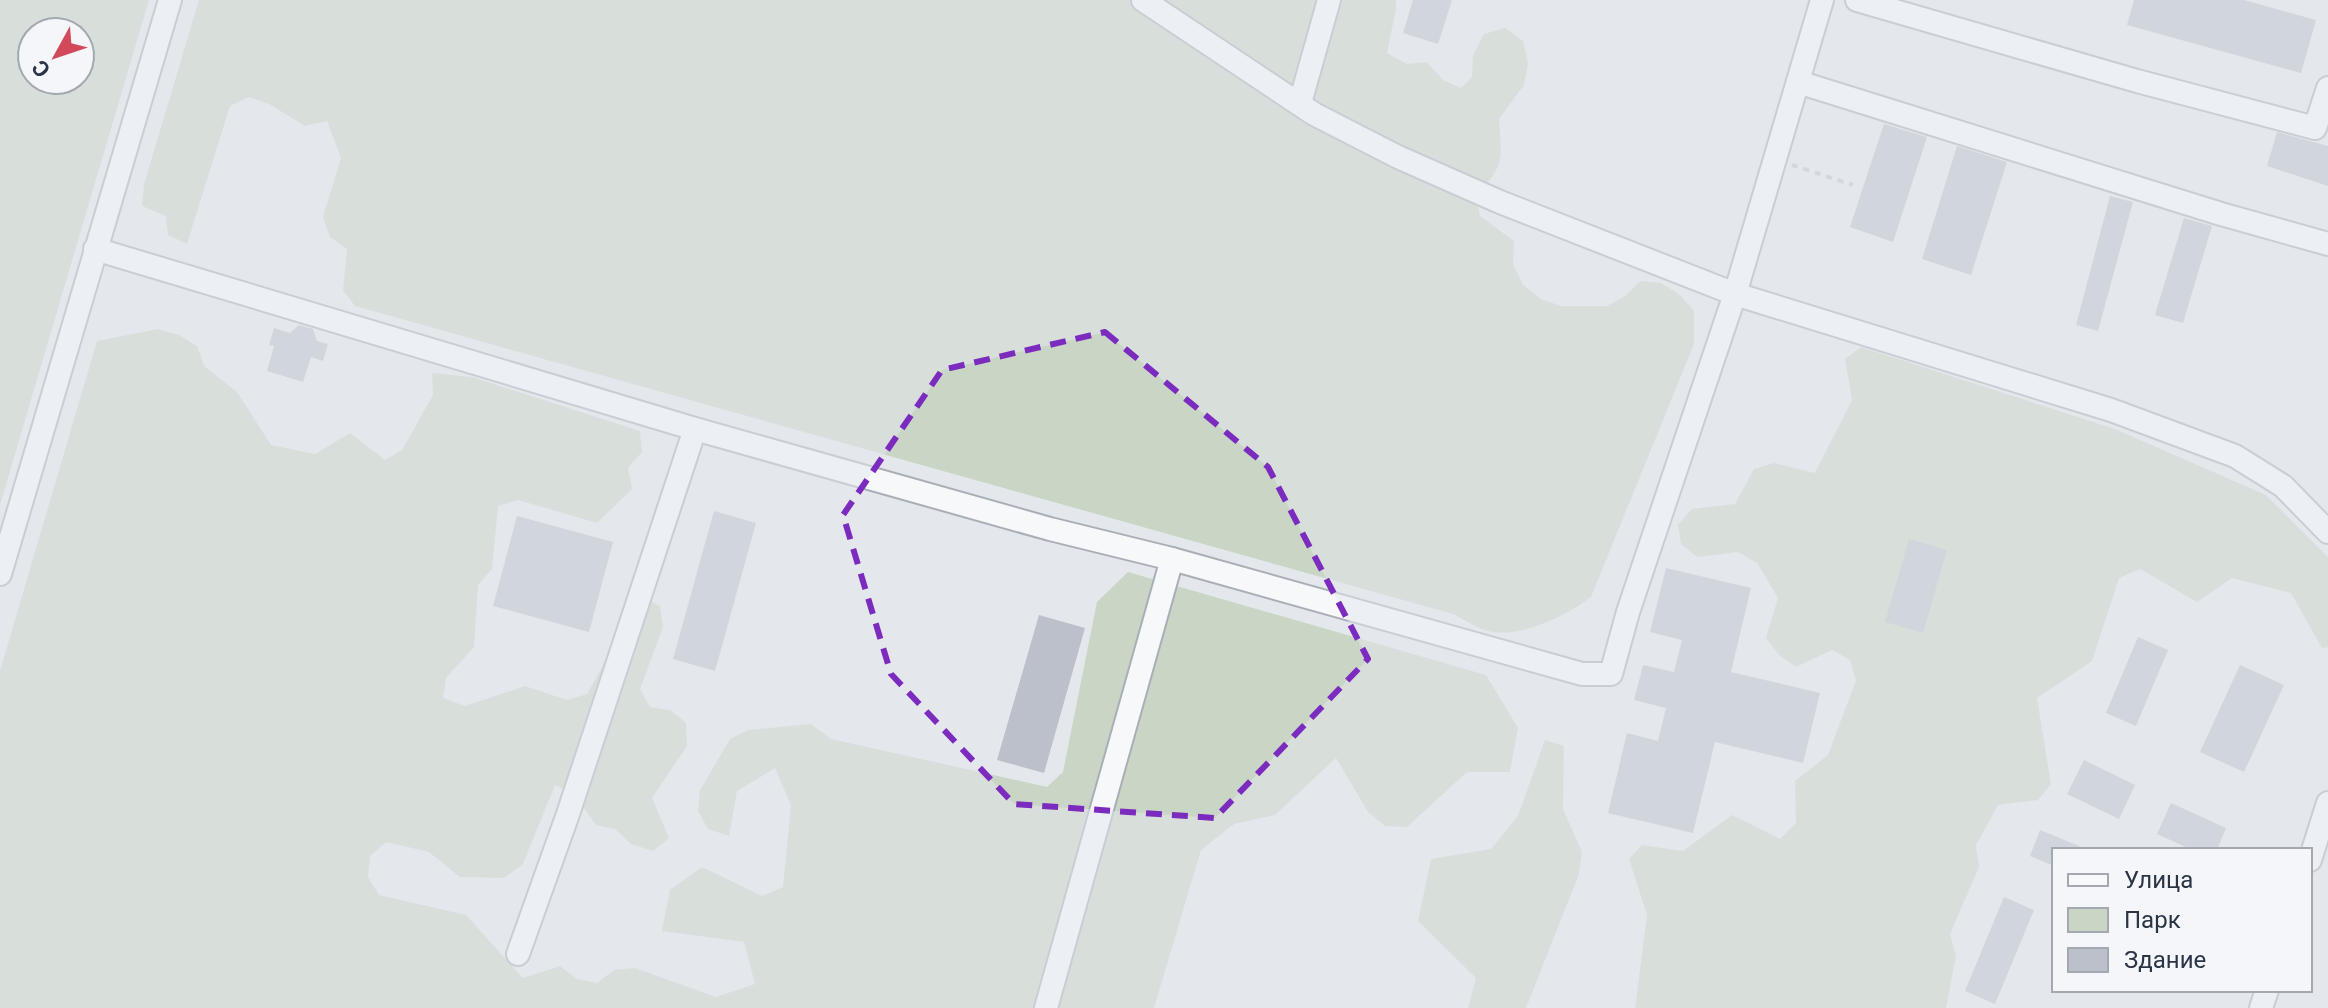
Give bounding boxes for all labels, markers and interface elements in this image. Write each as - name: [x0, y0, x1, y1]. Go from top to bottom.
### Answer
- north arrow: [16, 16, 96, 96]
- text: С: [27, 55, 55, 82]
- legend: [2052, 848, 2312, 992]
- text: Улица: [2124, 866, 2193, 894]
- text: Парк: [2124, 906, 2181, 934]
- text: Здание: [2124, 946, 2206, 974]

